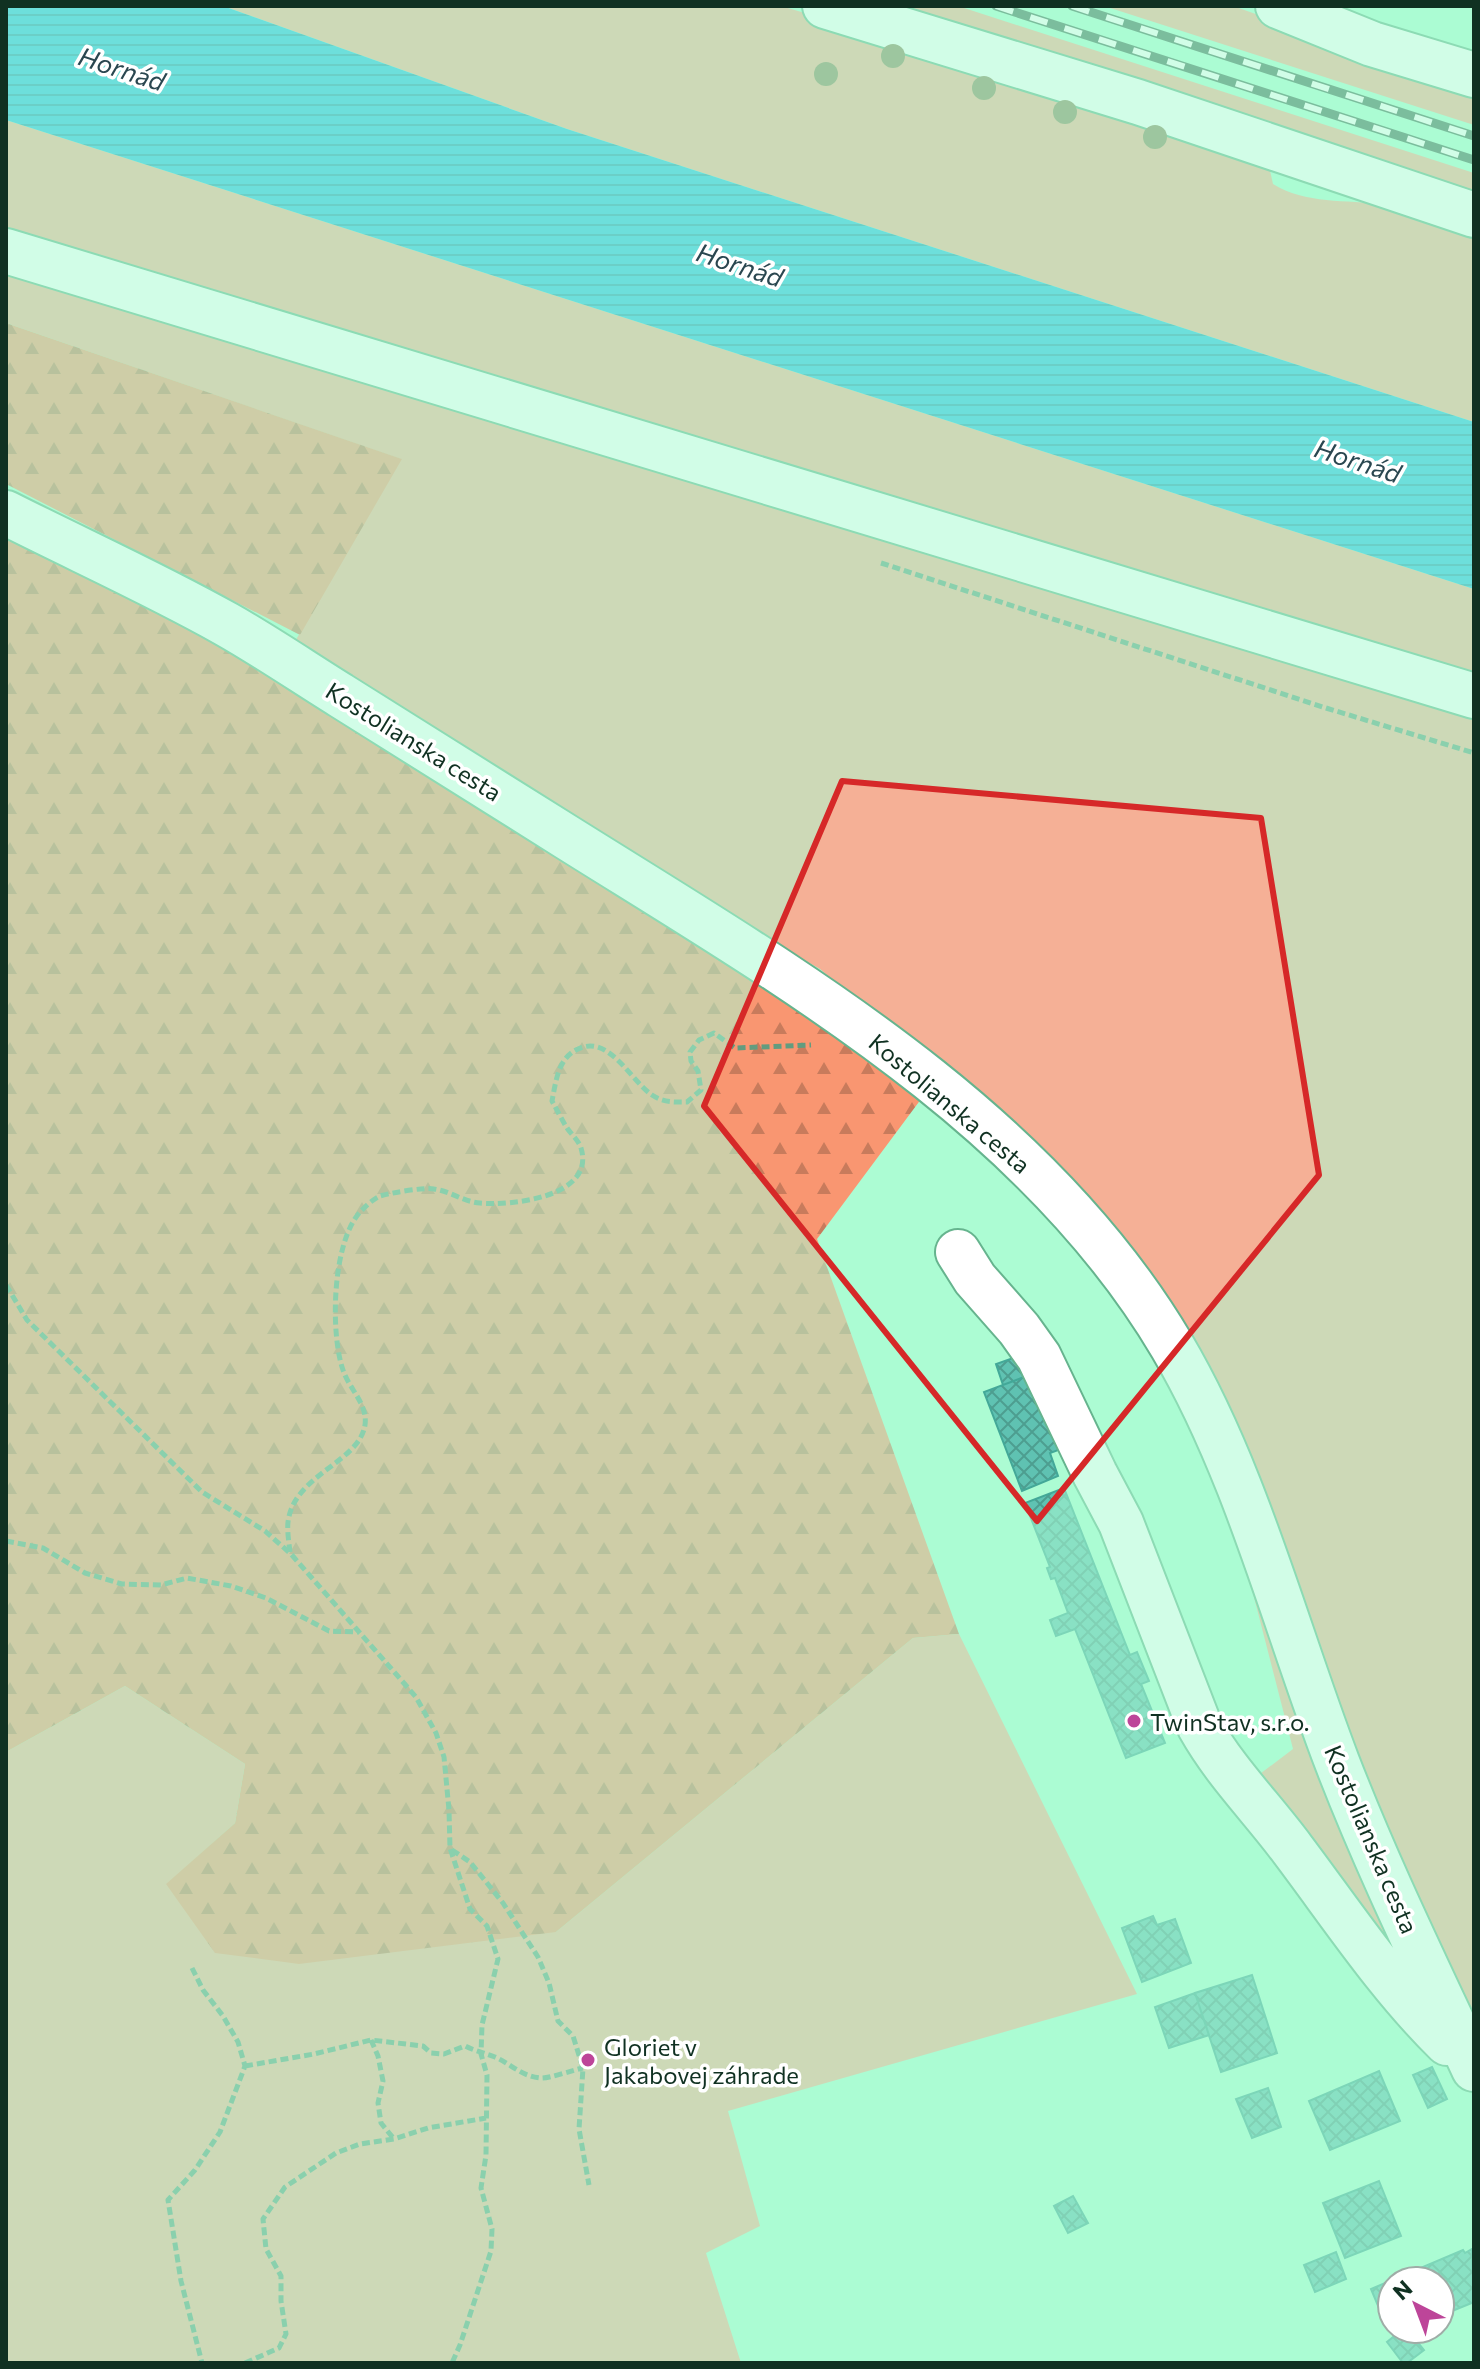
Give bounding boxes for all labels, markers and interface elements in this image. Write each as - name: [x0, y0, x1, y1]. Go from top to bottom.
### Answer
- water label: Hornád: [75, 40, 170, 97]
- water label: Hornád: [693, 236, 788, 293]
- water label: Hornád: [1311, 432, 1406, 489]
- street label: Kostolianska cesta: [321, 675, 507, 807]
- street label: Kostolianska cesta: [863, 1027, 1037, 1179]
- place label: TwinStav, s.r.o.: [1150, 1707, 1309, 1736]
- marker: TwinStav, s.r.o.: [1125, 1712, 1143, 1730]
- street label: Kostolianska cesta: [1319, 1741, 1425, 1937]
- place label: Gloriet v Jakabovej záhrade: [604, 2032, 799, 2089]
- marker: Gloriet v Jakabovej záhrade: [579, 2051, 597, 2069]
- north arrow: [1376, 2265, 1456, 2345]
- text: N: [1387, 2274, 1417, 2305]

